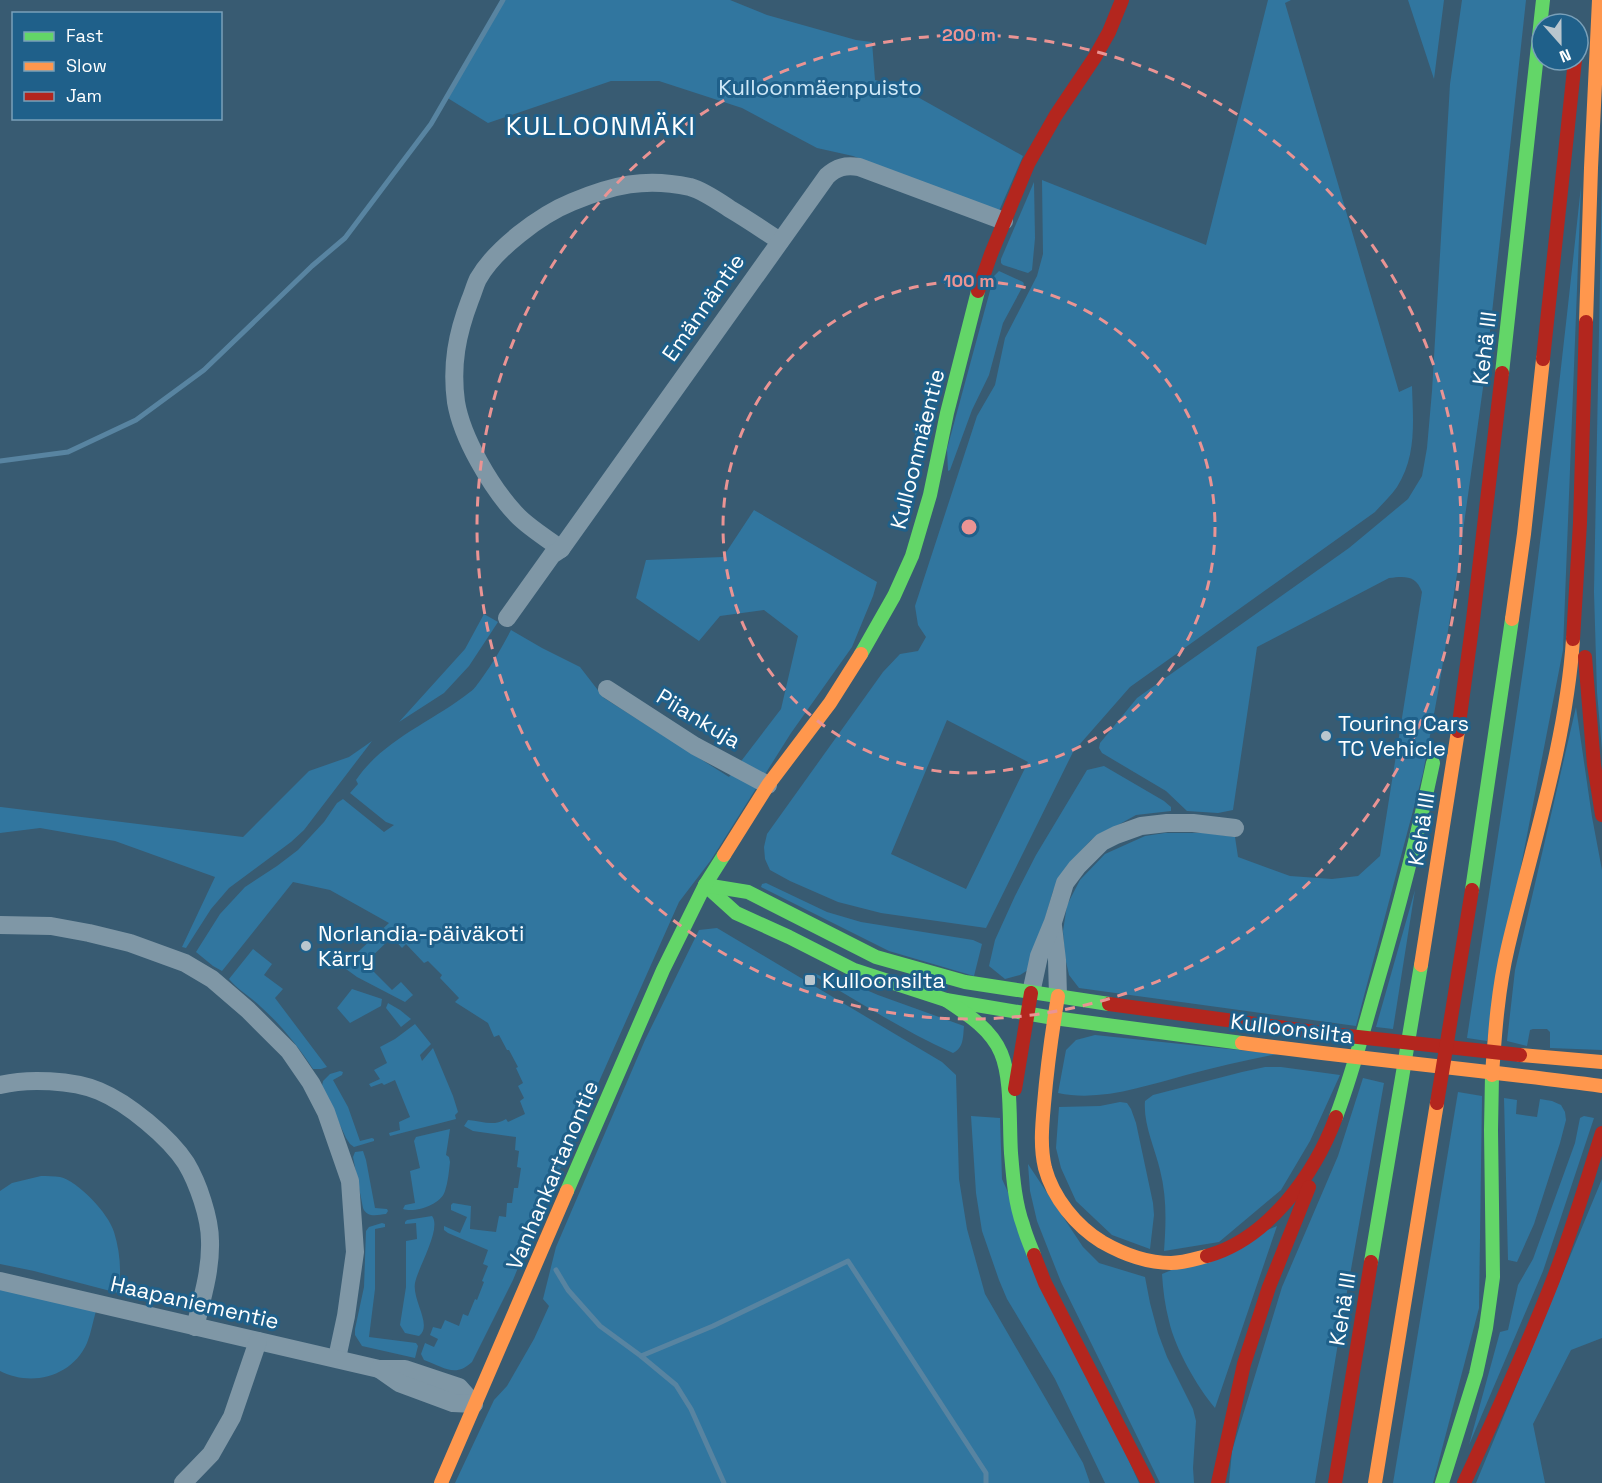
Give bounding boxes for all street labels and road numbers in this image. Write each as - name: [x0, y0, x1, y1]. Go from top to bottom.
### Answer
- street label: Emännäntie: [656, 248, 750, 366]
- street label: Kehä III: [1466, 310, 1502, 386]
- street label: Kulloonmäentie: [884, 366, 950, 532]
- street label: Piiankuja: [652, 682, 747, 754]
- street label: Kehä III: [1401, 790, 1441, 868]
- street label: Kulloonsilta: [1229, 1007, 1355, 1049]
- street label: Vanhankartanontie: [500, 1076, 604, 1274]
- street label: Haapaniementie: [108, 1269, 282, 1335]
- street label: Kehä III: [1322, 1270, 1362, 1348]

